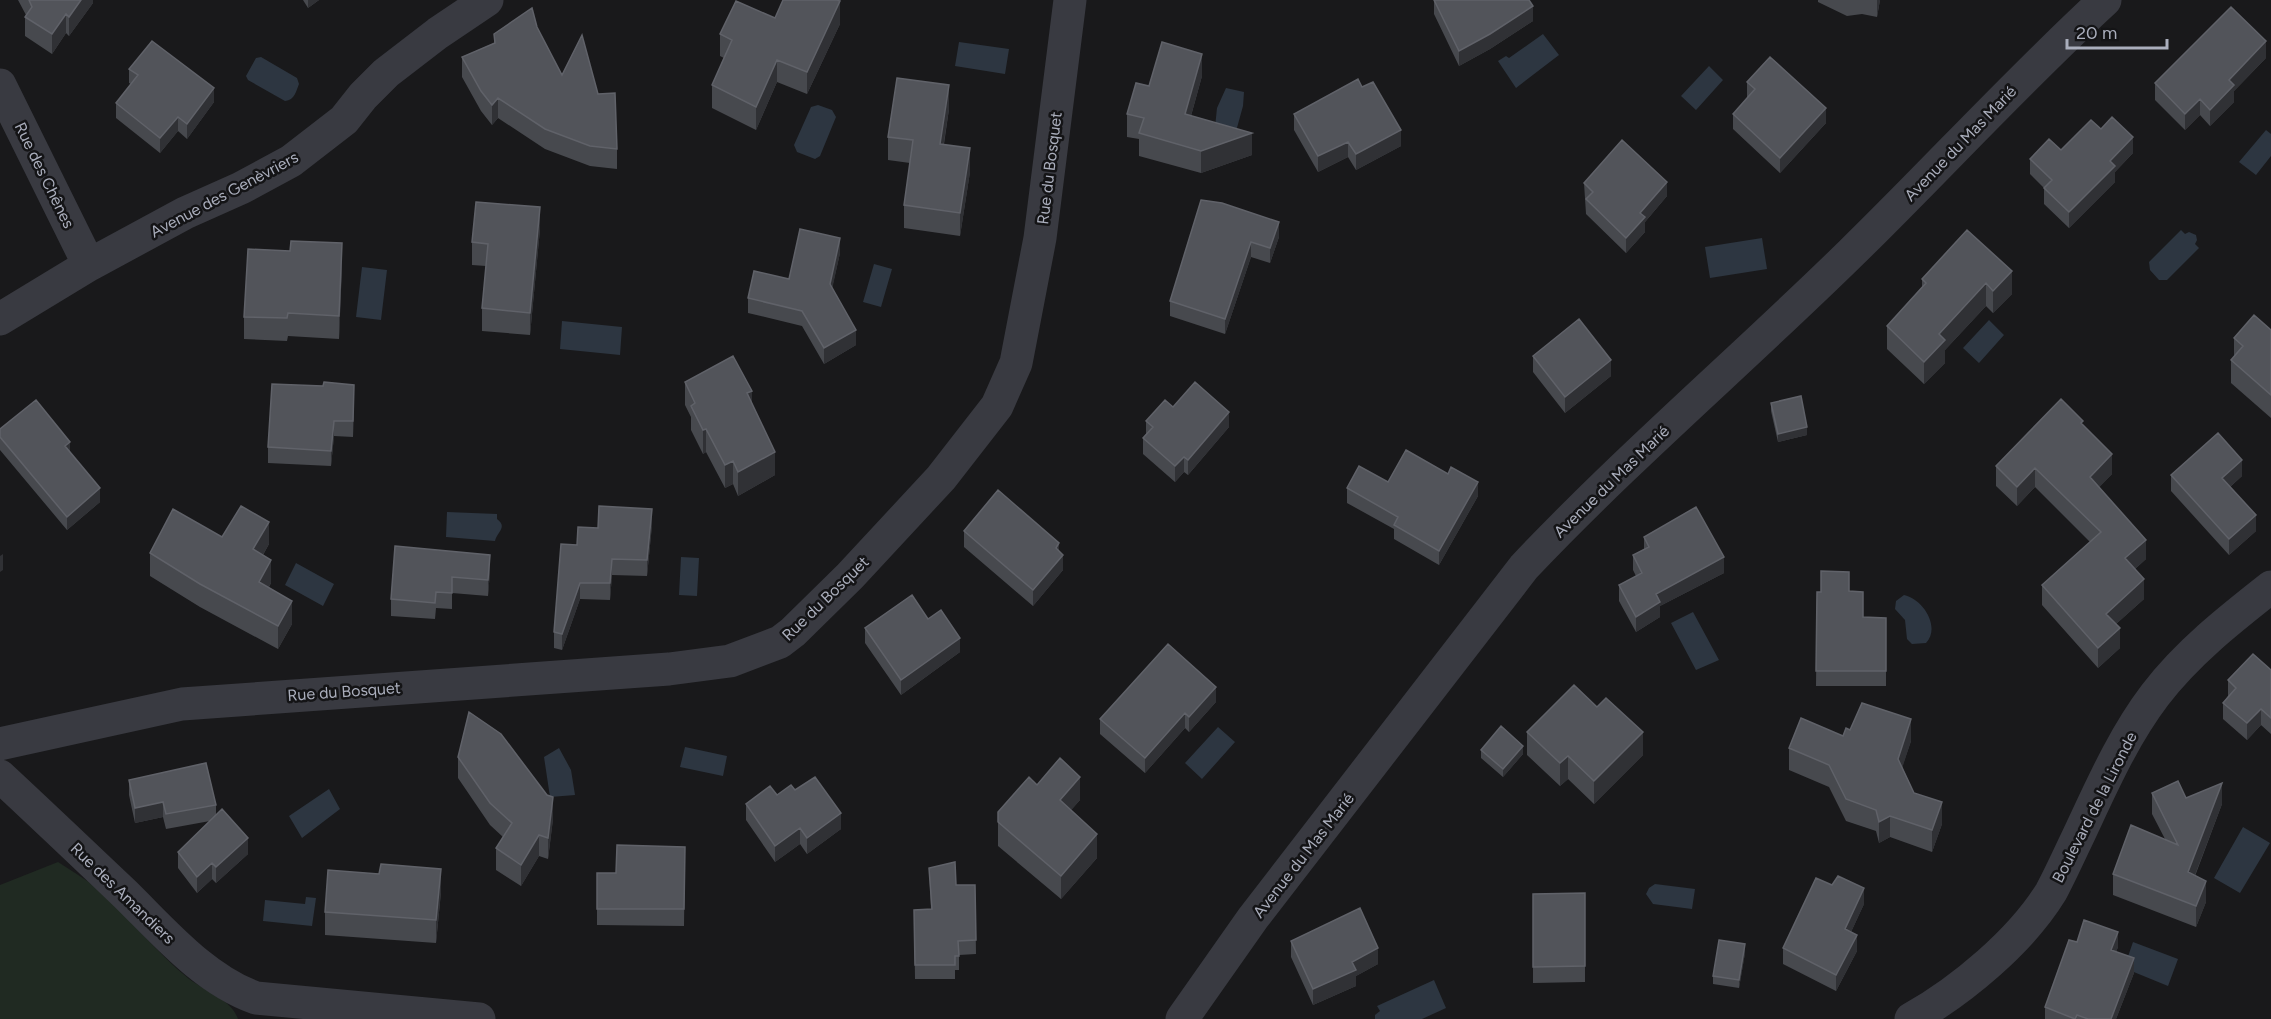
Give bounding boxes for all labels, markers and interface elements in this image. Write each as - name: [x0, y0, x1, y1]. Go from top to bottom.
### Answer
- scale bar: [2067, 12, 2168, 50]
- text: 20 m: [2076, 22, 2117, 44]
- street label: Avenue du Mas Marié: [1900, 82, 2020, 205]
- street label: Rue du Bosquet: [1033, 111, 1066, 225]
- street label: Rue des Chênes: [11, 119, 78, 231]
- street label: Avenue des Genèvriers: [147, 147, 302, 242]
- street label: Avenue du Mas Marié: [1550, 421, 1673, 541]
- street label: Rue du Bosquet: [778, 552, 873, 645]
- street label: Rue du Bosquet: [287, 678, 401, 705]
- street label: Boulevard de la Lironde: [2048, 728, 2141, 886]
- street label: Avenue du Mas Marié: [1249, 789, 1358, 921]
- street label: Rue des Amandiers: [67, 839, 179, 948]

